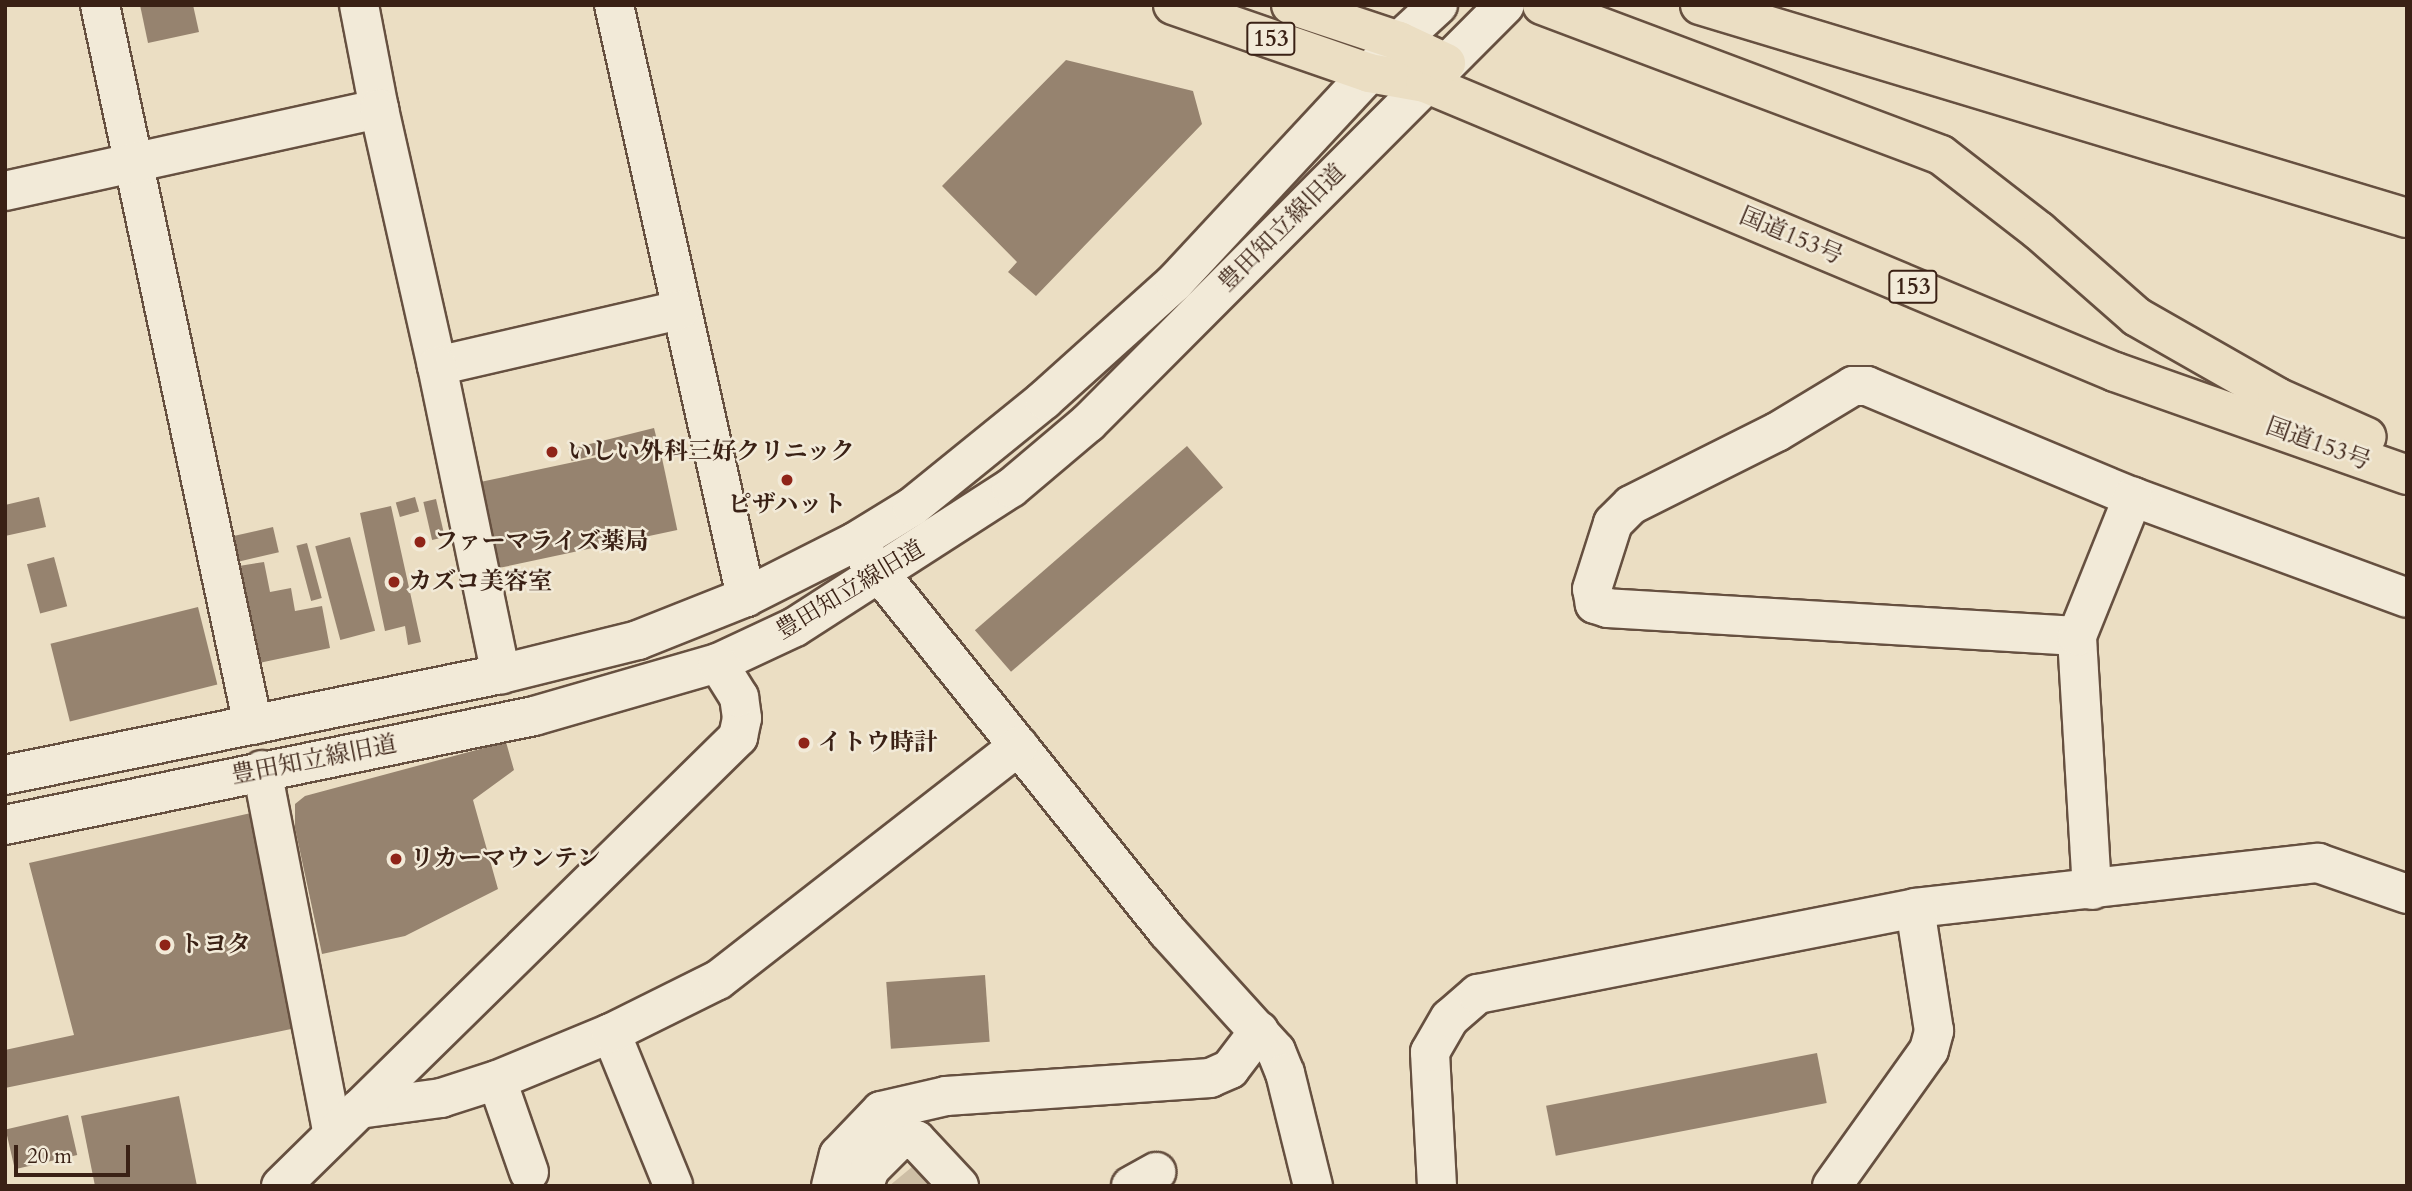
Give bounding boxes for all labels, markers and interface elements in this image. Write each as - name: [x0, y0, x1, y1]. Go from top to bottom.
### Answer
- road number: 153: [1245, 20, 1297, 58]
- street label: 豊田知立線旧道: [1212, 158, 1352, 298]
- street label: 国道153号: [1735, 201, 1847, 271]
- road number: 153: [1887, 268, 1939, 306]
- street label: 国道153号: [2262, 412, 2374, 476]
- place label: いしい外科三好クリニック: [568, 438, 856, 466]
- marker: いしい外科三好クリニック: [542, 442, 562, 462]
- marker: ピザハット: [779, 472, 795, 488]
- place label: ピザハット: [727, 491, 847, 519]
- place label: ファーマライズ薬局: [434, 528, 650, 556]
- marker: ファーマライズ薬局: [412, 534, 428, 550]
- street label: 豊田知立線旧道: [771, 534, 929, 646]
- place label: カズコ美容室: [408, 568, 552, 596]
- marker: カズコ美容室: [386, 574, 402, 590]
- place label: イトウ時計: [818, 729, 938, 757]
- street label: 豊田知立線旧道: [229, 730, 399, 790]
- marker: イトウ時計: [796, 735, 812, 751]
- place label: リカーマウンテン: [410, 845, 602, 873]
- marker: リカーマウンテン: [388, 851, 404, 867]
- place label: トヨタ: [179, 931, 251, 959]
- marker: トヨタ: [157, 937, 173, 953]
- scale bar: [18, 1132, 133, 1176]
- text: 20 m: [27, 1142, 72, 1171]

